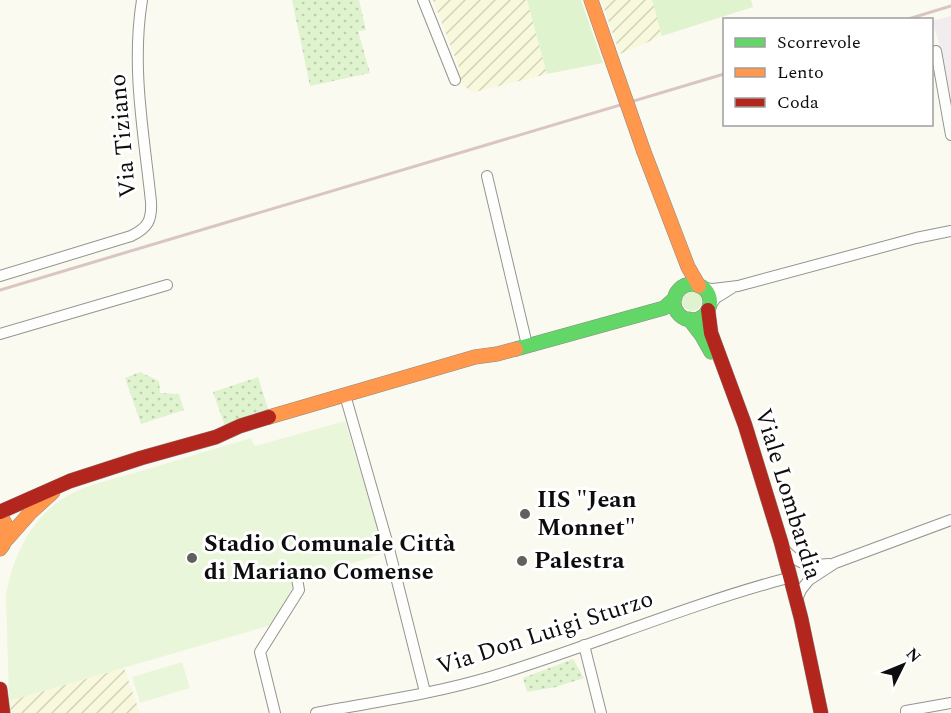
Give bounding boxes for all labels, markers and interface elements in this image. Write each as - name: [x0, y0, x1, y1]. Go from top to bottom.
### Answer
- legend: [723, 18, 933, 126]
- text: Scorrevole: [777, 29, 861, 56]
- text: Lento: [777, 59, 824, 86]
- street label: Via Tiziano: [100, 72, 146, 200]
- text: Coda: [777, 89, 819, 116]
- street label: Viale Lombardia: [745, 404, 831, 584]
- place label: IIS "Jean Monnet": [537, 482, 637, 546]
- marker: IIS "Jean Monnet": [518, 507, 532, 521]
- place label: Stadio Comunale Città di Mariano Comense: [204, 526, 456, 590]
- place label: Palestra: [534, 543, 625, 579]
- marker: Stadio Comunale Città di Mariano Comense: [185, 551, 199, 565]
- marker: Palestra: [515, 554, 529, 568]
- street label: Via Don Luigi Sturzo: [432, 581, 658, 685]
- north arrow: [873, 635, 933, 695]
- text: N: [900, 642, 926, 668]

